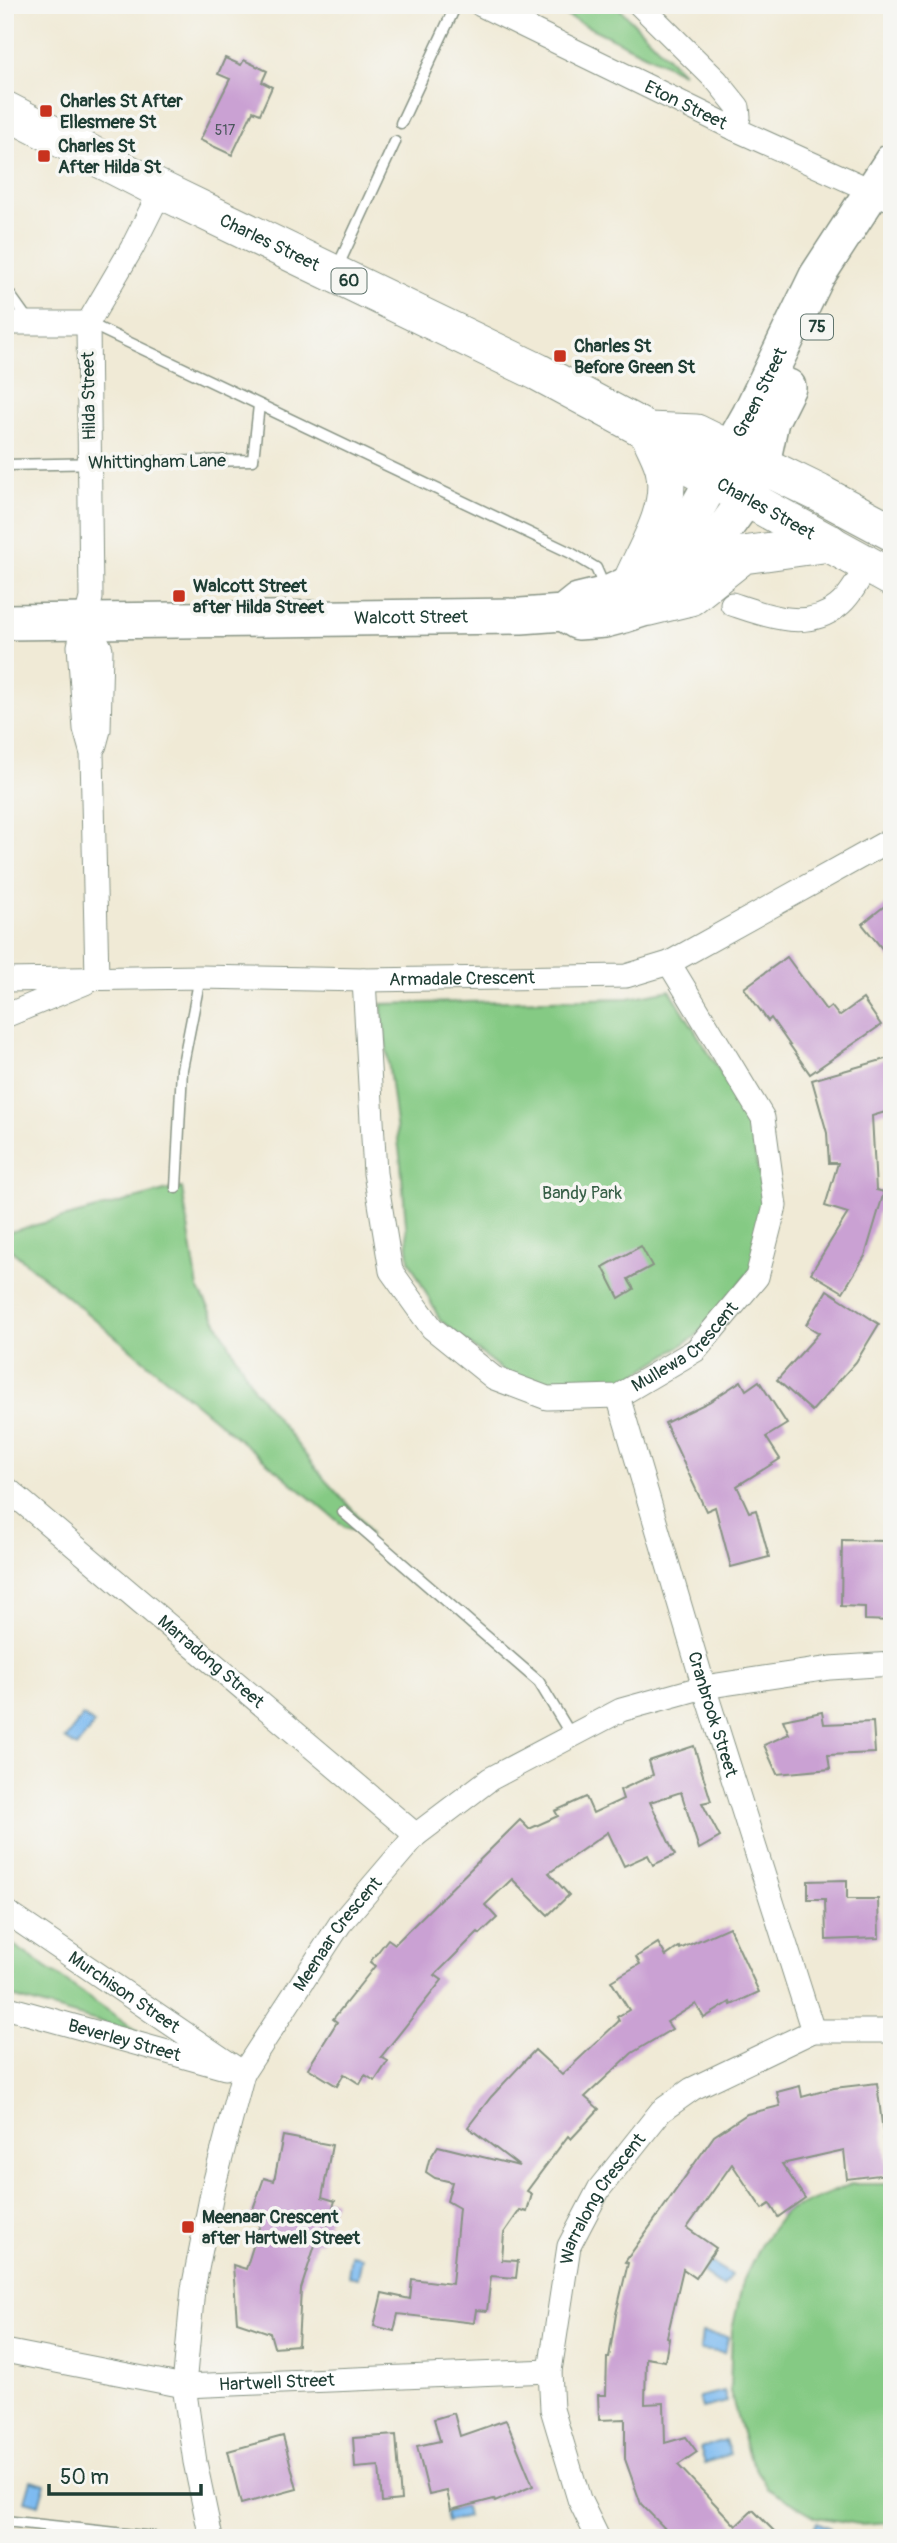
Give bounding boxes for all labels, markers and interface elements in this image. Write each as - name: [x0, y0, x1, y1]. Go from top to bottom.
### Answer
- street label: Eton Street: [641, 75, 732, 135]
- place label: Charles St After Ellesmere St: [60, 90, 183, 134]
- marker: Charles St After Ellesmere St: [38, 103, 54, 119]
- house number: 517: [215, 122, 236, 139]
- place label: Charles St After Hilda St: [58, 135, 162, 179]
- marker: Charles St After Hilda St: [36, 148, 52, 164]
- street label: Charles Street: [216, 209, 324, 277]
- road number: 60: [332, 268, 366, 294]
- road number: 75: [801, 314, 833, 340]
- place label: Charles St Before Green St: [574, 335, 696, 379]
- street label: Green Street: [727, 343, 792, 442]
- marker: Charles St Before Green St: [552, 348, 568, 364]
- street label: Hilda Street: [77, 351, 101, 441]
- street label: Whittingham Lane: [88, 449, 226, 475]
- street label: Charles Street: [713, 473, 820, 545]
- place label: Walcott Street after Hilda Street: [193, 575, 325, 619]
- marker: Walcott Street after Hilda Street: [171, 588, 187, 604]
- street label: Walcott Street: [354, 605, 469, 629]
- street label: Armadale Crescent: [389, 966, 536, 991]
- park label: Bandy Park: [542, 1182, 623, 1205]
- street label: Mullewa Crescent: [627, 1296, 744, 1397]
- street label: Marradong Street: [153, 1610, 270, 1714]
- street label: Cranbrook Street: [683, 1649, 743, 1780]
- street label: Meenaar Crescent: [288, 1871, 387, 1996]
- street label: Murchison Street: [64, 1946, 185, 2039]
- street label: Beverley Street: [65, 2014, 184, 2067]
- street label: Warralong Crescent: [555, 2128, 651, 2266]
- place label: Meenaar Crescent after Hartwell Street: [202, 2206, 361, 2250]
- marker: Meenaar Crescent after Hartwell Street: [180, 2219, 196, 2235]
- street label: Hartwell Street: [218, 2368, 336, 2396]
- scale bar: [49, 2452, 201, 2496]
- text: 50 m: [60, 2464, 109, 2491]

